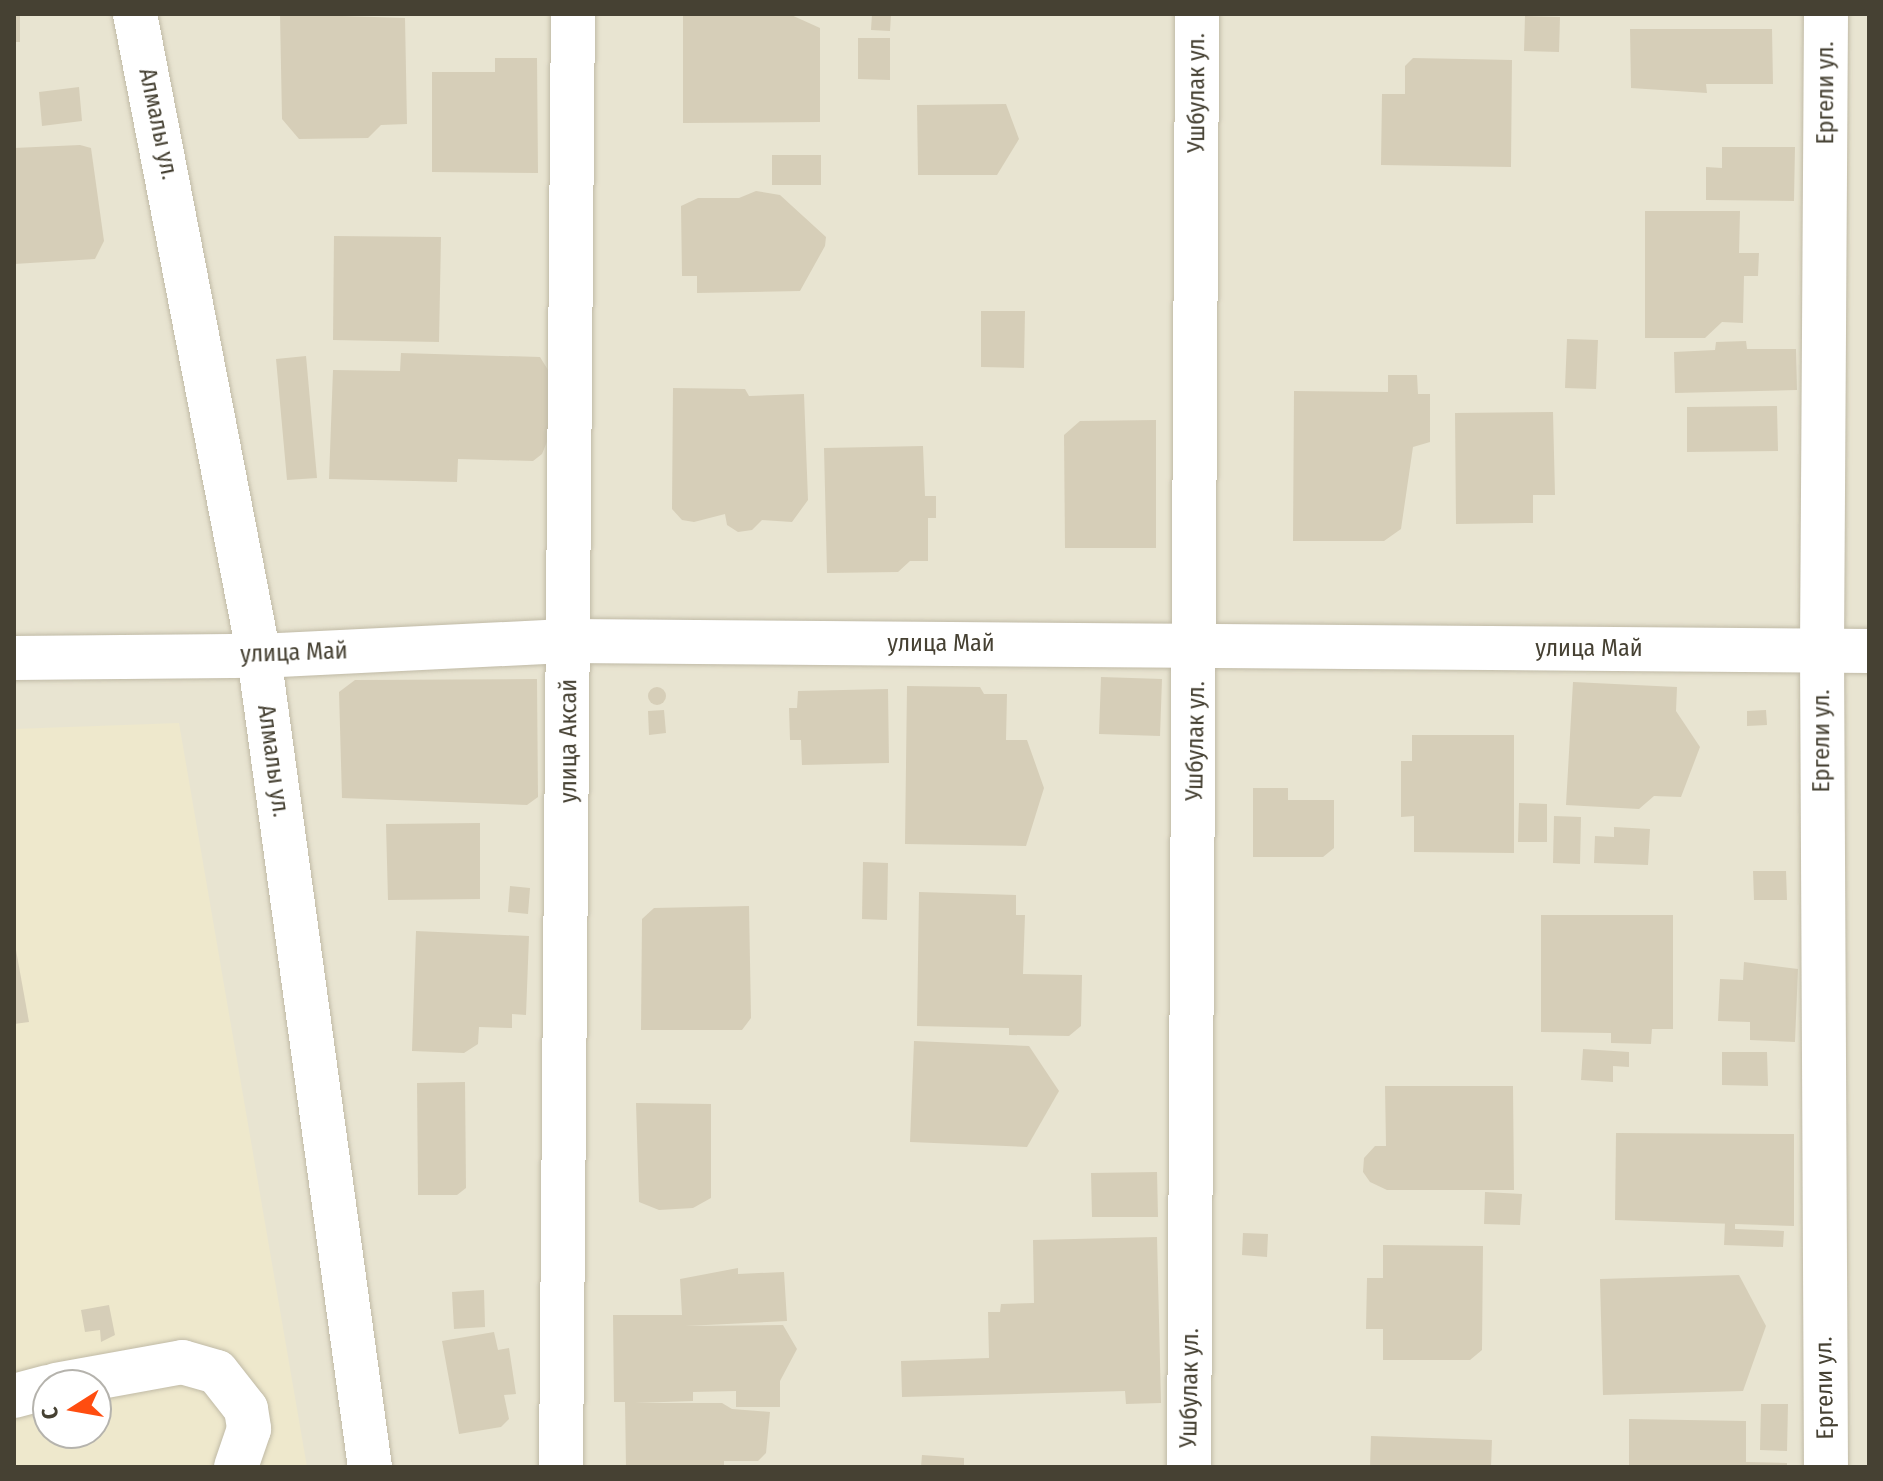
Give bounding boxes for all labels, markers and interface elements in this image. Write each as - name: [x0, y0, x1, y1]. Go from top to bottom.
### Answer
- street label: Ушбулак ул.: [1183, 33, 1211, 153]
- street label: Ергели ул.: [1812, 41, 1840, 145]
- street label: Алмалы ул.: [132, 66, 184, 182]
- street label: улица Май: [887, 630, 995, 658]
- street label: улица Май: [1535, 635, 1643, 663]
- street label: улица Май: [240, 637, 348, 669]
- street label: улица Аксай: [555, 679, 583, 803]
- street label: Ушбулак ул.: [1181, 681, 1211, 801]
- street label: Ергели ул.: [1808, 689, 1836, 793]
- street label: Алмалы ул.: [251, 703, 295, 819]
- street label: Ушбулак ул.: [1175, 1328, 1205, 1448]
- street label: Ергели ул.: [1810, 1336, 1840, 1440]
- north arrow: [32, 1369, 112, 1449]
- text: С: [36, 1405, 64, 1422]

